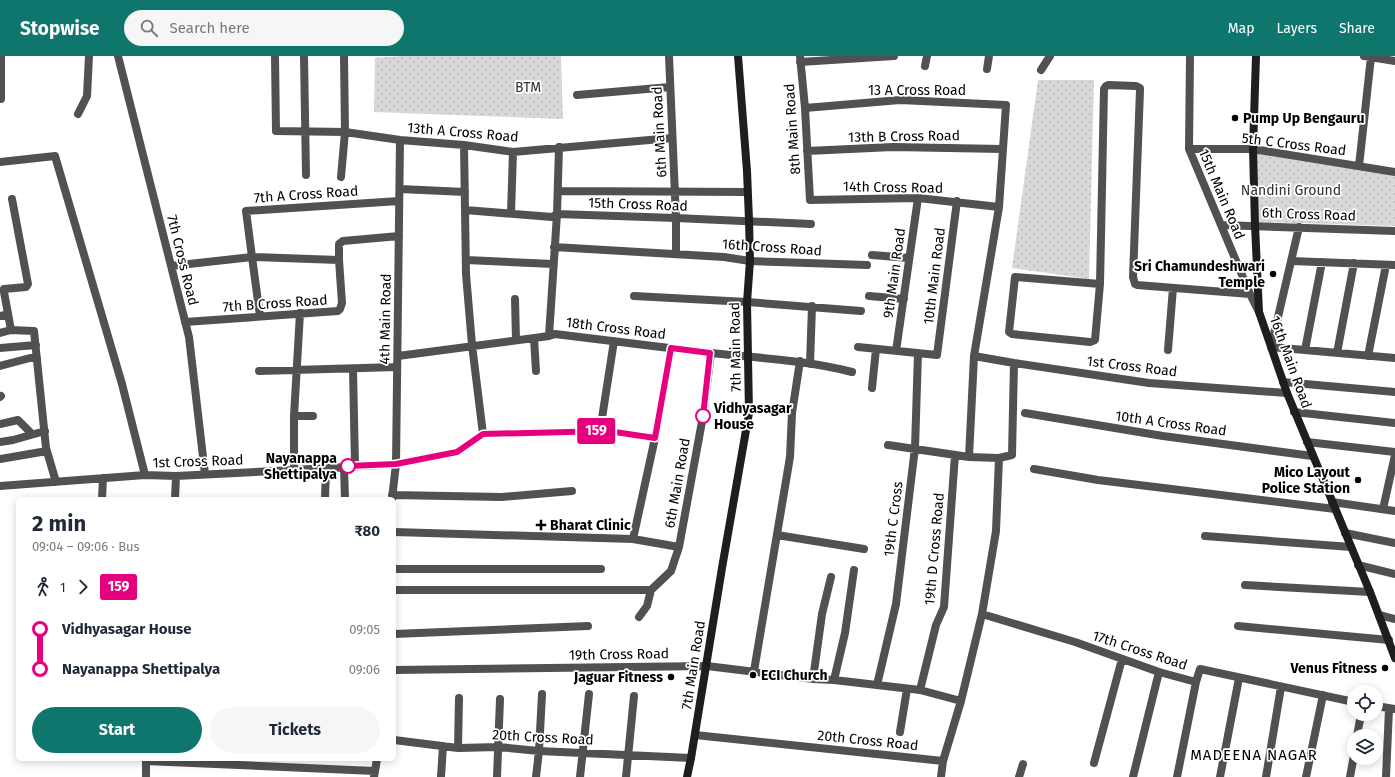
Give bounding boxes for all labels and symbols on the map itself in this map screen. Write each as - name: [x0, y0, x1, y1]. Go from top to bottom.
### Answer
- park label: BTM: [515, 79, 541, 96]
- street label: 13 A Cross Road: [868, 82, 966, 99]
- street label: 8th Main Road: [781, 83, 804, 175]
- street label: 6th Main Road: [649, 86, 670, 178]
- place label: Pump Up Bengauru: [1243, 110, 1364, 127]
- marker: Pump Up Bengauru: [1230, 113, 1240, 123]
- street label: 13th A Cross Road: [407, 119, 519, 146]
- street label: 13th B Cross Road: [848, 127, 960, 146]
- street label: 5th C Cross Road: [1241, 130, 1347, 159]
- street label: 15th Main Road: [1195, 146, 1248, 242]
- street label: 14th Cross Road: [843, 178, 943, 197]
- street label: 7th A Cross Road: [253, 182, 359, 207]
- park label: Nandini Ground: [1241, 182, 1341, 199]
- street label: 15th Cross Road: [588, 194, 688, 215]
- street label: 6th Cross Road: [1262, 204, 1356, 225]
- street label: 7th Cross Road: [163, 213, 202, 307]
- street label: 9th Main Road: [880, 227, 909, 319]
- street label: 10th Main Road: [920, 227, 949, 325]
- street label: 16th Cross Road: [721, 236, 823, 259]
- place label: Sri Chamundeshwari Temple: [1134, 258, 1265, 291]
- marker: Sri Chamundeshwari Temple: [1268, 269, 1278, 279]
- street label: 4th Main Road: [376, 273, 395, 365]
- street label: 7th B Cross Road: [222, 291, 328, 316]
- street label: 7th Main Road: [726, 302, 745, 392]
- street label: 18th Cross Road: [565, 314, 667, 343]
- street label: 16th Main Road: [1266, 314, 1315, 411]
- street label: 1st Cross Road: [1086, 353, 1178, 380]
- place label: Vidhyasagar House: [713, 400, 792, 433]
- street label: 10th A Cross Road: [1114, 407, 1228, 440]
- marker: Vidhyasagar House: [695, 408, 711, 424]
- line badge: 159: [573, 418, 619, 444]
- street label: 6th Main Road: [661, 437, 694, 529]
- place label: Nayanappa Shettipalya: [264, 450, 337, 483]
- street label: 1st Cross Road: [152, 451, 244, 472]
- marker: Nayanappa Shettipalya: [340, 458, 356, 474]
- place label: Mico Layout Police Station: [1262, 464, 1351, 497]
- marker: Mico Layout Police Station: [1353, 475, 1363, 485]
- street label: 19th C Cross: [880, 480, 907, 558]
- street label: 19th D Cross Road: [921, 492, 948, 606]
- place label: Bharat Clinic: [550, 517, 631, 534]
- marker: Bharat Clinic: [535, 519, 547, 531]
- street label: 7th Main Road: [678, 619, 709, 711]
- street label: 17th Cross Road: [1090, 627, 1190, 674]
- street label: 19th Cross Road: [569, 645, 669, 664]
- place label: Venus Fitness: [1289, 660, 1377, 677]
- marker: Venus Fitness: [1380, 663, 1390, 673]
- place label: ECI Church: [761, 667, 828, 684]
- place label: Jaguar Fitness: [573, 669, 663, 686]
- marker: ECI Church: [748, 670, 758, 680]
- marker: Jaguar Fitness: [666, 672, 676, 682]
- street label: 20th Cross Road: [492, 726, 594, 749]
- street label: 20th Cross Road: [817, 727, 919, 754]
- district label: MADEENA NAGAR: [1190, 746, 1318, 764]

